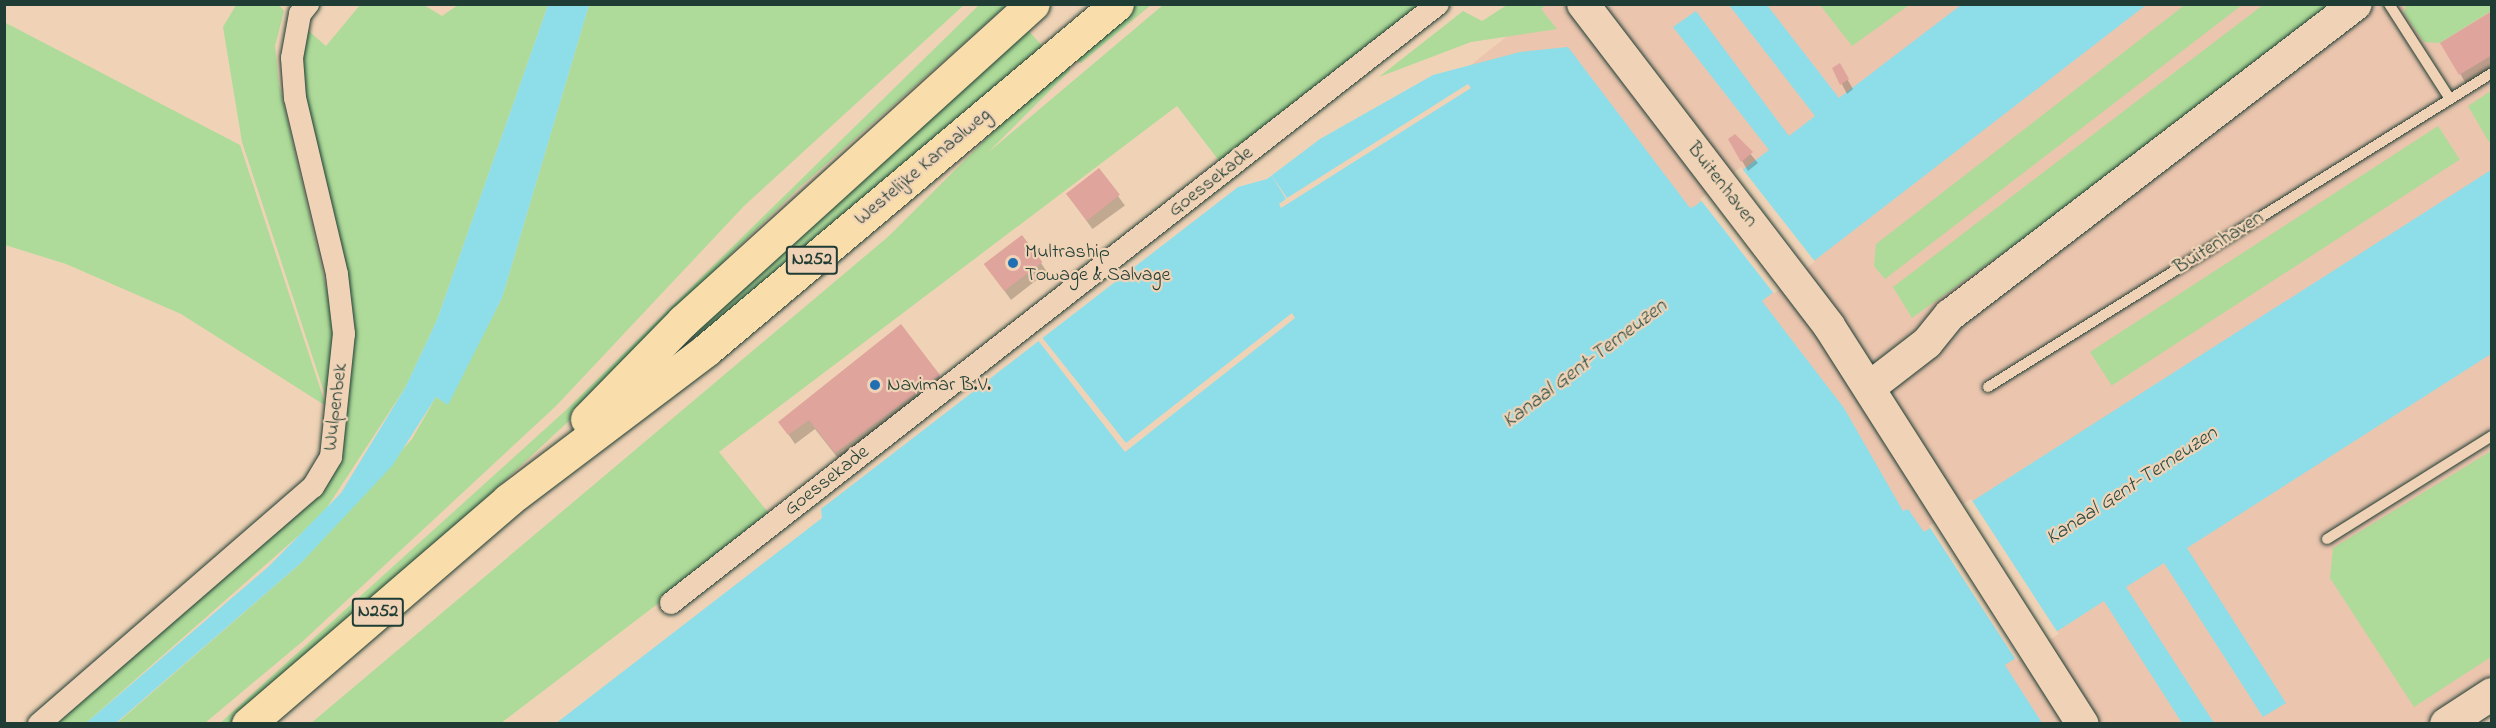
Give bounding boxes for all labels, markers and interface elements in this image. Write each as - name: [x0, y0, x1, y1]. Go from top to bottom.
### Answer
- street label: Westelijke Kanaalweg: [850, 103, 996, 231]
- street label: Buitenhaven: [1681, 138, 1763, 232]
- street label: Goessekade: [1164, 141, 1258, 223]
- street label: Buitenhaven: [2170, 206, 2268, 280]
- place label: Multraship Towage & Salvage: [1025, 240, 1171, 287]
- road number: N252: [785, 245, 839, 275]
- marker: Multraship Towage & Salvage: [1006, 256, 1020, 270]
- water label: Kanaal Gent-Terneuzen: [1498, 294, 1672, 434]
- street label: Wulpenbek: [319, 362, 353, 452]
- place label: Navimar B.V.: [887, 373, 991, 397]
- marker: Navimar B.V.: [868, 378, 882, 392]
- water label: Kanaal Gent-Terneuzen: [2042, 421, 2222, 551]
- street label: Goessekade: [780, 440, 874, 522]
- road number: N252: [351, 597, 405, 627]

